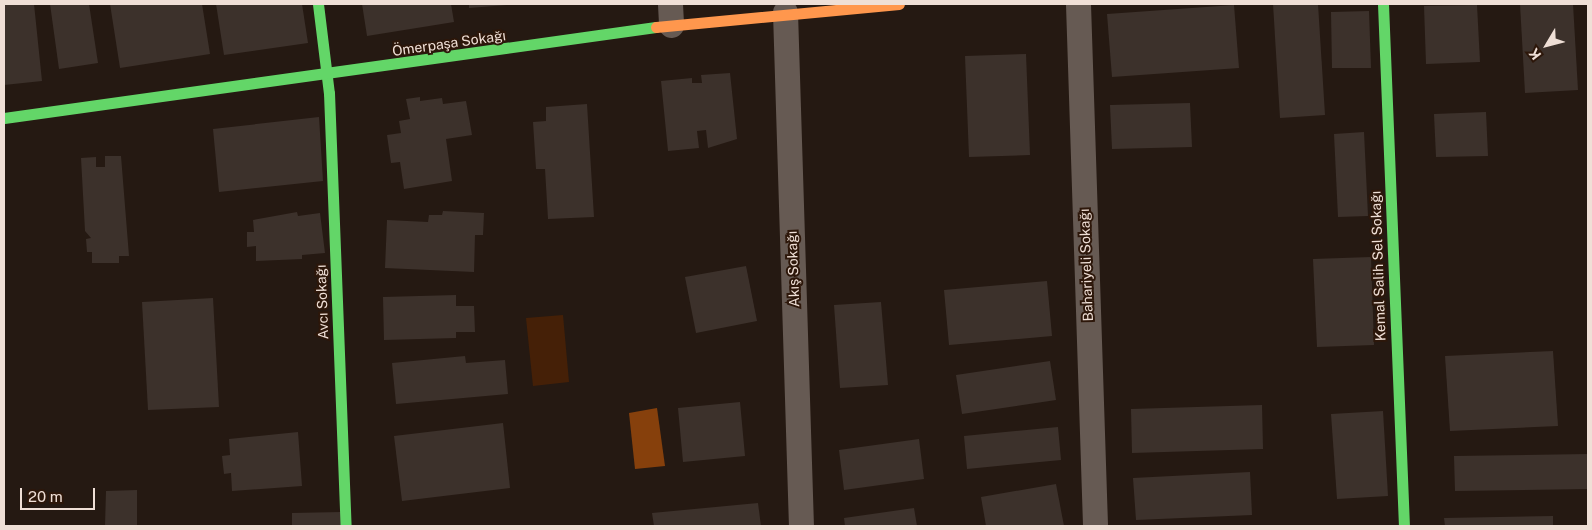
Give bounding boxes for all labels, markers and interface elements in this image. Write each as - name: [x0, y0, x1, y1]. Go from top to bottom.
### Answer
- north arrow: [1522, 20, 1572, 70]
- street label: Ömerpaşa Sokağı: [391, 27, 507, 59]
- text: K: [1526, 45, 1544, 63]
- street label: Kemal Salih Sel Sokağı: [1367, 190, 1389, 342]
- street label: Bahariyeli Sokağı: [1076, 208, 1096, 322]
- street label: Akış Sokağı: [783, 230, 803, 308]
- street label: Avcı Sokağı: [312, 264, 332, 340]
- scale bar: [22, 478, 98, 510]
- text: 20 m: [28, 488, 63, 505]

